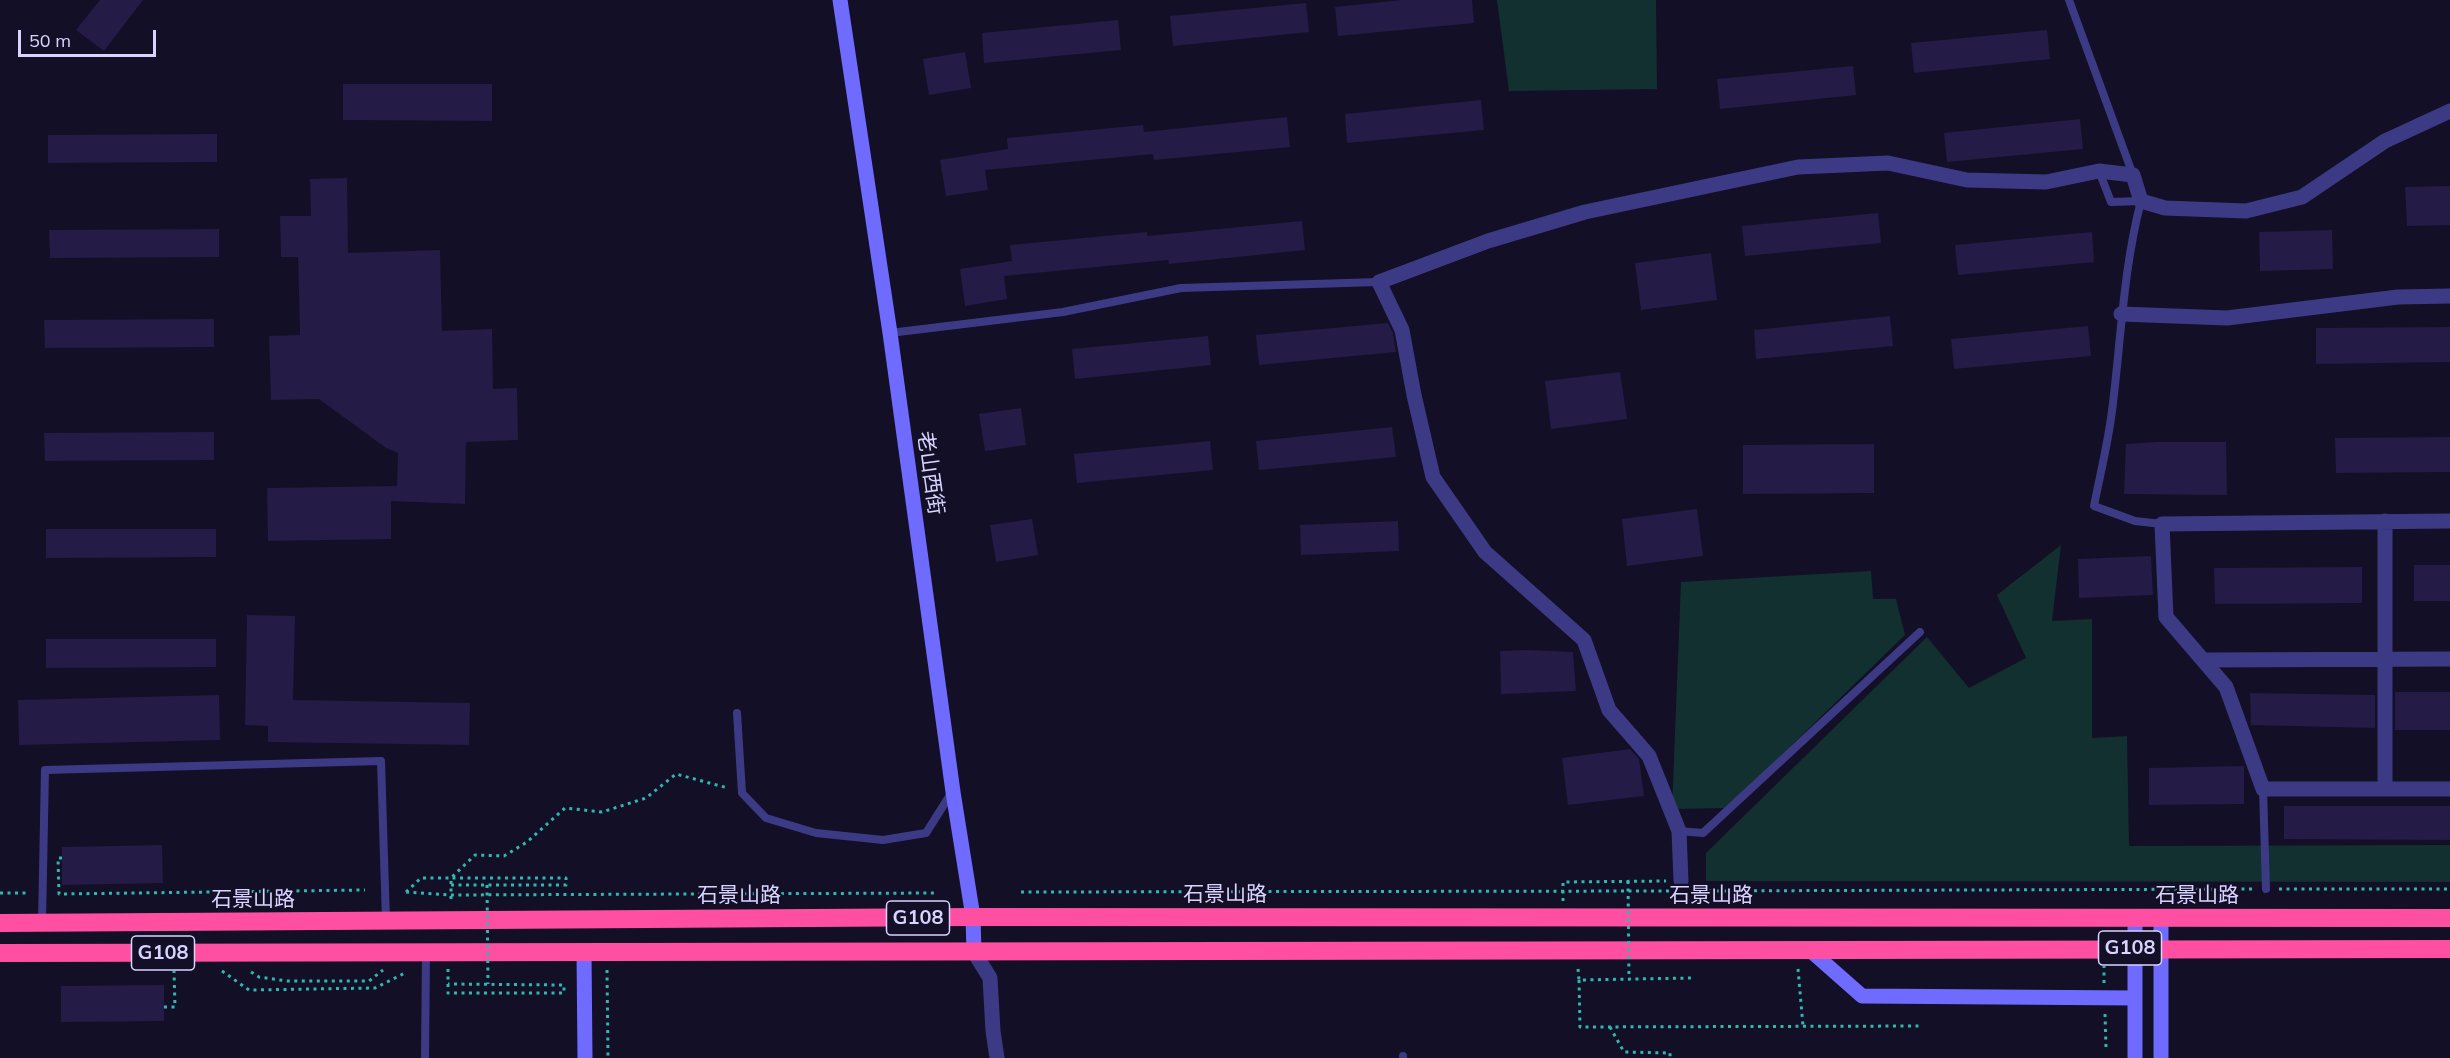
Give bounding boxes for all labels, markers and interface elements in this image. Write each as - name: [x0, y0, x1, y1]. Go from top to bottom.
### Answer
- scale bar: [21, 18, 159, 56]
- text: 50 m: [29, 29, 71, 52]
- street label: 老山西街: [912, 430, 948, 516]
- street label: 石景山路: [1183, 882, 1267, 908]
- street label: 石景山路: [697, 883, 781, 909]
- street label: 石景山路: [1669, 883, 1753, 909]
- street label: 石景山路: [2155, 883, 2239, 909]
- street label: 石景山路: [211, 887, 295, 913]
- road number: G108: [886, 901, 950, 935]
- road number: G108: [2098, 931, 2162, 965]
- road number: G108: [132, 936, 195, 970]

